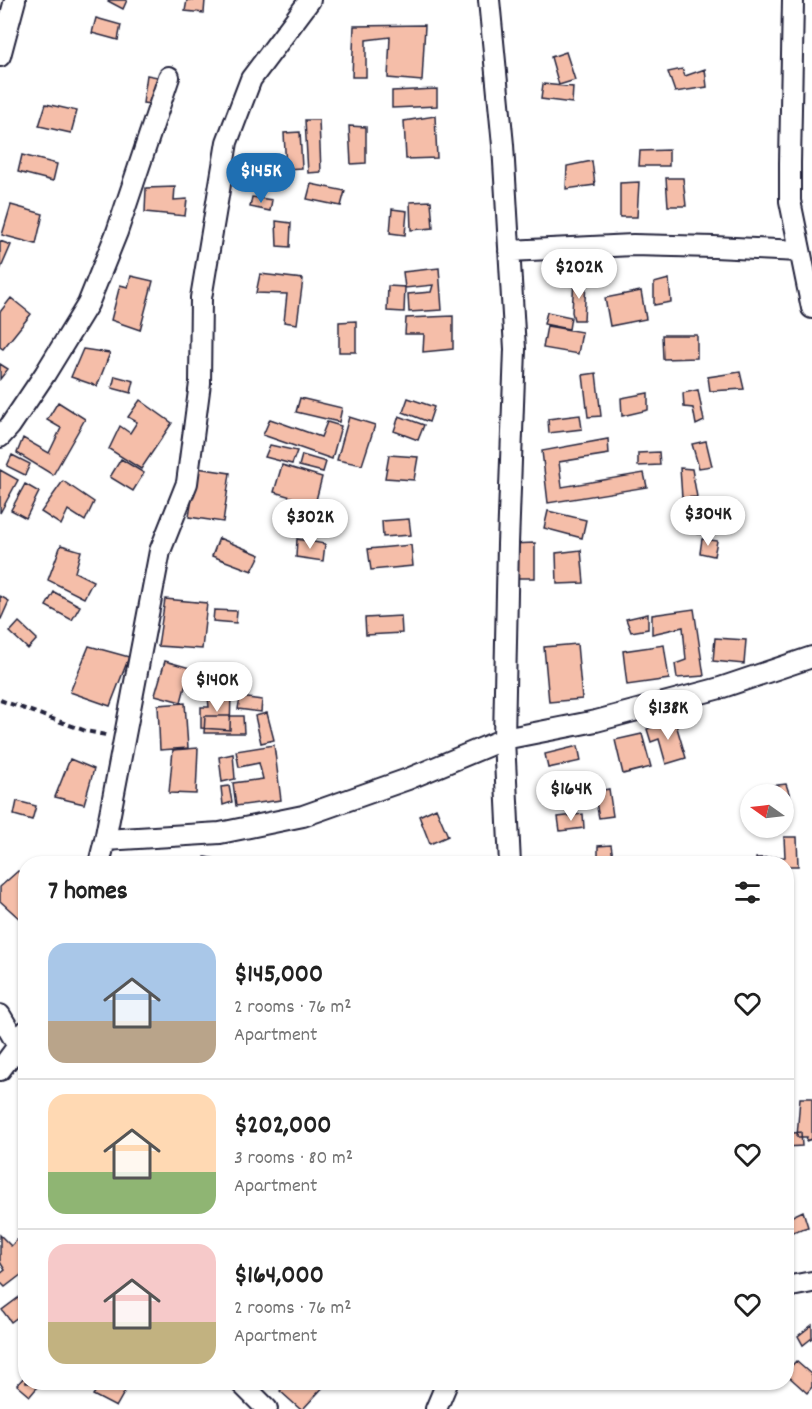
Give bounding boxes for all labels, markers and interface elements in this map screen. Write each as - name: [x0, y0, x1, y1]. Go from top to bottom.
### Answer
- pin: $145K: [219, 153, 303, 204]
- text: $145K: [240, 158, 282, 186]
- pin: $202K: [537, 249, 621, 300]
- text: $202K: [555, 254, 603, 282]
- pin: $304K: [666, 496, 750, 547]
- pin: $302K: [268, 499, 352, 550]
- text: $304K: [684, 501, 732, 529]
- text: $302K: [286, 504, 334, 532]
- pin: $140K: [175, 662, 259, 713]
- text: $140K: [196, 667, 238, 695]
- pin: $138K: [626, 690, 710, 741]
- text: $138K: [648, 695, 688, 723]
- pin: $164K: [529, 771, 613, 822]
- text: $164K: [550, 776, 592, 804]
- north arrow: [740, 784, 794, 838]
- map controls: [740, 784, 794, 838]
- text: 7 homes: [48, 874, 128, 911]
- icon: filters: [731, 876, 764, 909]
- text: $145,000: [234, 957, 323, 994]
- icon: home: [96, 967, 168, 1039]
- icon: heart: [731, 987, 764, 1020]
- text: 2 rooms · 76 m²: [234, 994, 352, 1022]
- text: Apartment: [234, 1022, 317, 1050]
- text: $202,000: [234, 1108, 332, 1145]
- icon: home: [96, 1118, 168, 1190]
- icon: heart: [731, 1138, 764, 1171]
- text: 3 rooms · 80 m²: [234, 1145, 353, 1173]
- text: Apartment: [234, 1173, 317, 1201]
- text: $164,000: [234, 1258, 324, 1295]
- icon: home: [96, 1268, 168, 1340]
- icon: heart: [731, 1288, 764, 1321]
- text: 2 rooms · 76 m²: [234, 1295, 352, 1323]
- text: Apartment: [234, 1323, 317, 1351]

